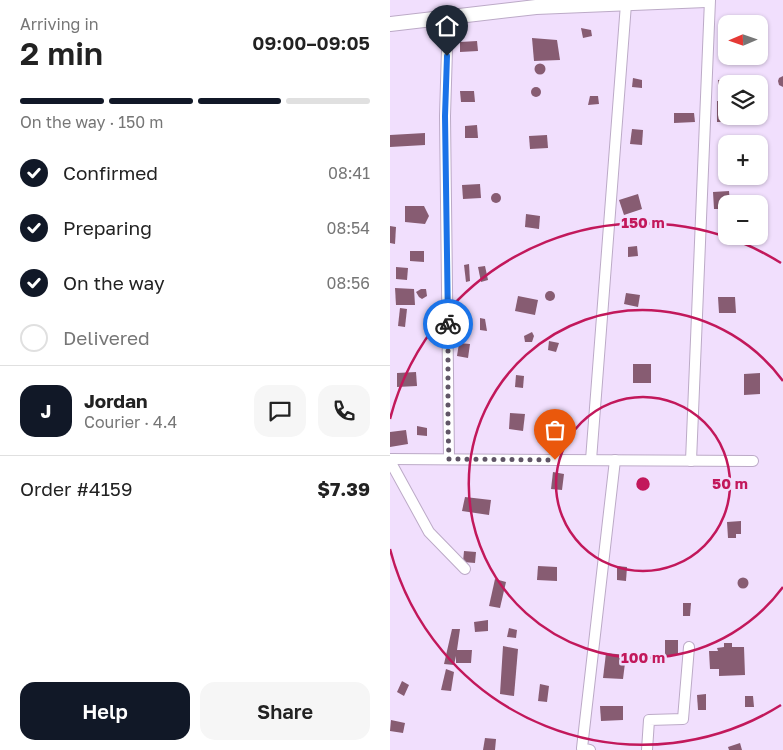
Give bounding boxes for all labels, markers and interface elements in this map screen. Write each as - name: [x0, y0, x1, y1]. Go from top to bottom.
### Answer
- pin: [426, 5, 468, 56]
- icon: home: [433, 12, 461, 40]
- text: Arriving in: [20, 14, 99, 34]
- north arrow: [718, 15, 768, 65]
- map controls: [718, 15, 768, 245]
- text: 09:00–09:05: [252, 31, 370, 54]
- text: 2 min: [20, 34, 103, 72]
- button: layers: [718, 75, 768, 125]
- text: On the way · 150 m: [20, 112, 163, 132]
- button: +: [718, 135, 768, 185]
- icon: check: [20, 159, 48, 187]
- text: Confirmed: [63, 161, 158, 184]
- text: 08:41: [328, 163, 370, 183]
- button: −: [718, 195, 768, 245]
- text: 150 m: [621, 213, 665, 231]
- icon: check: [20, 214, 48, 242]
- text: Preparing: [63, 216, 152, 239]
- text: 08:54: [326, 218, 370, 238]
- icon: check: [20, 269, 48, 297]
- text: On the way: [63, 271, 165, 294]
- text: 08:56: [327, 273, 370, 293]
- courier: [423, 299, 473, 349]
- icon: bike: [434, 310, 462, 338]
- text: Delivered: [63, 326, 150, 349]
- button: chat: [254, 385, 306, 437]
- button: phone: [318, 385, 370, 437]
- text: Jordan: [84, 389, 148, 412]
- text: J: [41, 399, 51, 422]
- pin: [534, 409, 576, 460]
- text: Courier · 4.4: [84, 412, 177, 432]
- icon: bag: [541, 416, 569, 444]
- text: 50 m: [712, 474, 748, 492]
- centre of rings: [634, 475, 652, 493]
- text: Order #4159: [20, 477, 132, 500]
- text: $7.39: [317, 477, 370, 500]
- text: 100 m: [621, 648, 665, 666]
- button: Help: [20, 682, 190, 740]
- button: Share: [200, 682, 370, 740]

